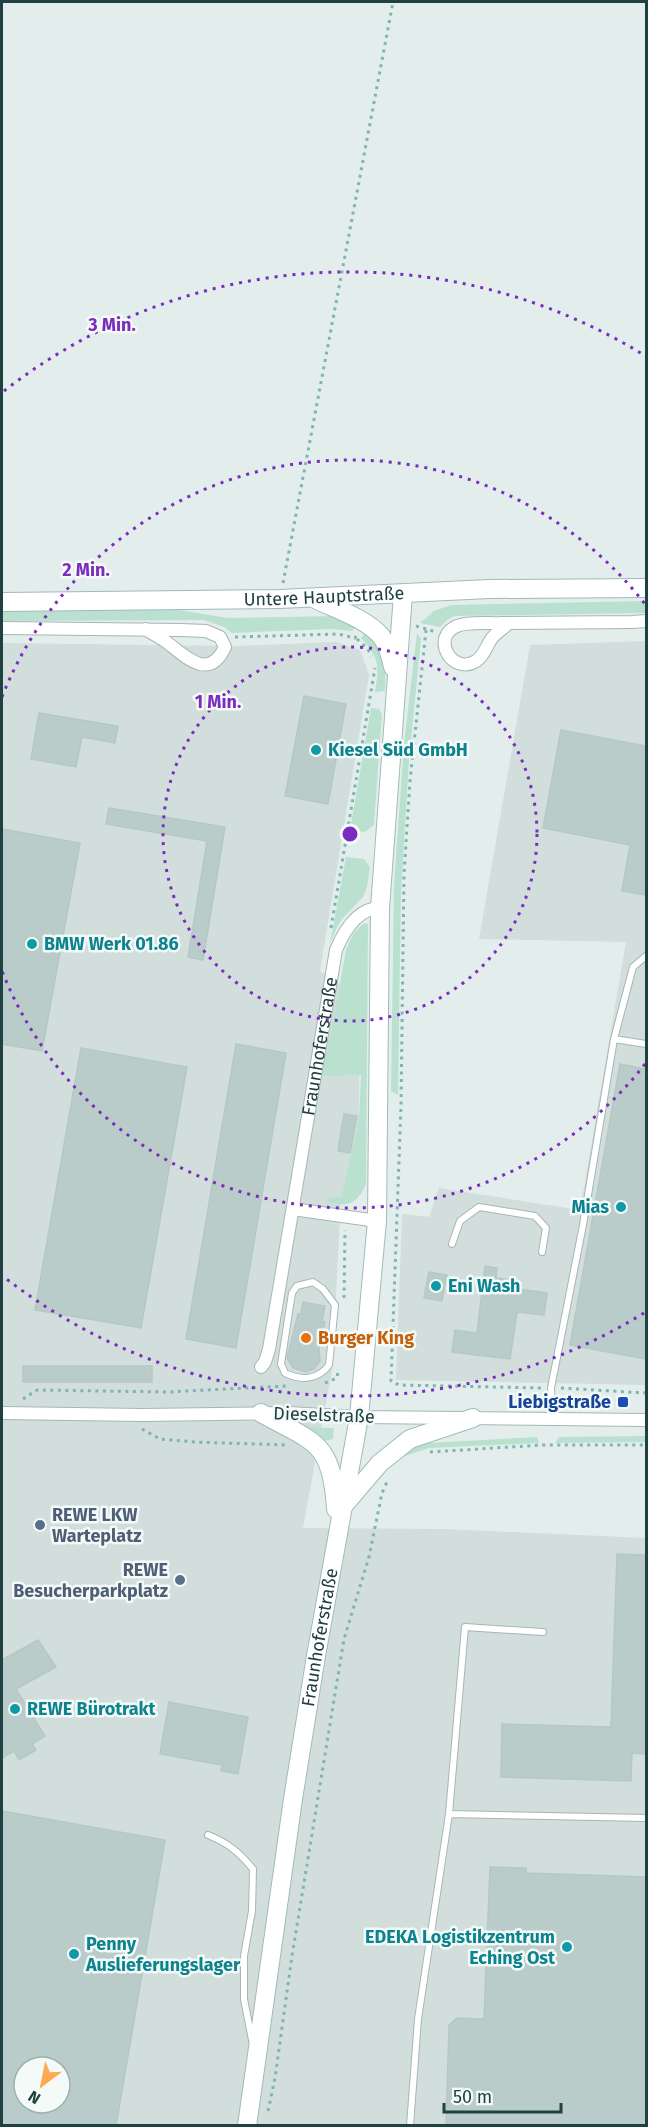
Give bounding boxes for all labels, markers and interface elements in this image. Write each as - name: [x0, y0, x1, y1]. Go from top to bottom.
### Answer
- text: 3 Min.: [87, 314, 136, 336]
- text: 2 Min.: [62, 559, 110, 581]
- street label: Untere Hauptstraße: [243, 582, 405, 610]
- text: 1 Min.: [195, 691, 241, 713]
- place label: Kiesel Süd GmbH: [328, 739, 468, 761]
- marker: Kiesel Süd GmbH: [309, 743, 323, 757]
- centre of rings: [340, 824, 360, 844]
- place label: BMW Werk 01.86: [44, 933, 179, 955]
- marker: BMW Werk 01.86: [25, 937, 39, 951]
- street label: Fraunhoferstraße: [297, 975, 342, 1117]
- place label: Mias: [571, 1196, 609, 1218]
- marker: Mias: [614, 1200, 628, 1214]
- place label: Eni Wash: [448, 1275, 521, 1297]
- marker: Eni Wash: [429, 1279, 443, 1293]
- place label: Burger King: [318, 1327, 414, 1349]
- marker: Burger King: [299, 1331, 313, 1345]
- place label: Liebigstraße: [508, 1391, 611, 1413]
- marker: Liebigstraße: [616, 1395, 630, 1409]
- street label: Dieselstraße: [273, 1402, 375, 1428]
- place label: REWE LKW Warteplatz: [52, 1504, 141, 1547]
- marker: REWE LKW Warteplatz: [33, 1518, 47, 1532]
- place label: REWE Besucherparkplatz: [13, 1559, 168, 1602]
- street label: Fraunhoferstraße: [297, 1566, 343, 1708]
- marker: REWE Besucherparkplatz: [173, 1573, 187, 1587]
- place label: REWE Bürotrakt: [27, 1698, 156, 1720]
- marker: REWE Bürotrakt: [8, 1702, 22, 1716]
- place label: EDEKA Logistikzentrum Eching Ost: [365, 1926, 556, 1969]
- place label: Penny Auslieferungslager: [85, 1933, 241, 1976]
- marker: EDEKA Logistikzentrum Eching Ost: [560, 1940, 574, 1954]
- marker: Penny Auslieferungslager: [67, 1947, 81, 1961]
- north arrow: [12, 2055, 72, 2115]
- scale bar: [444, 2076, 561, 2114]
- text: N: [25, 2086, 44, 2108]
- text: 50 m: [453, 2086, 492, 2108]

